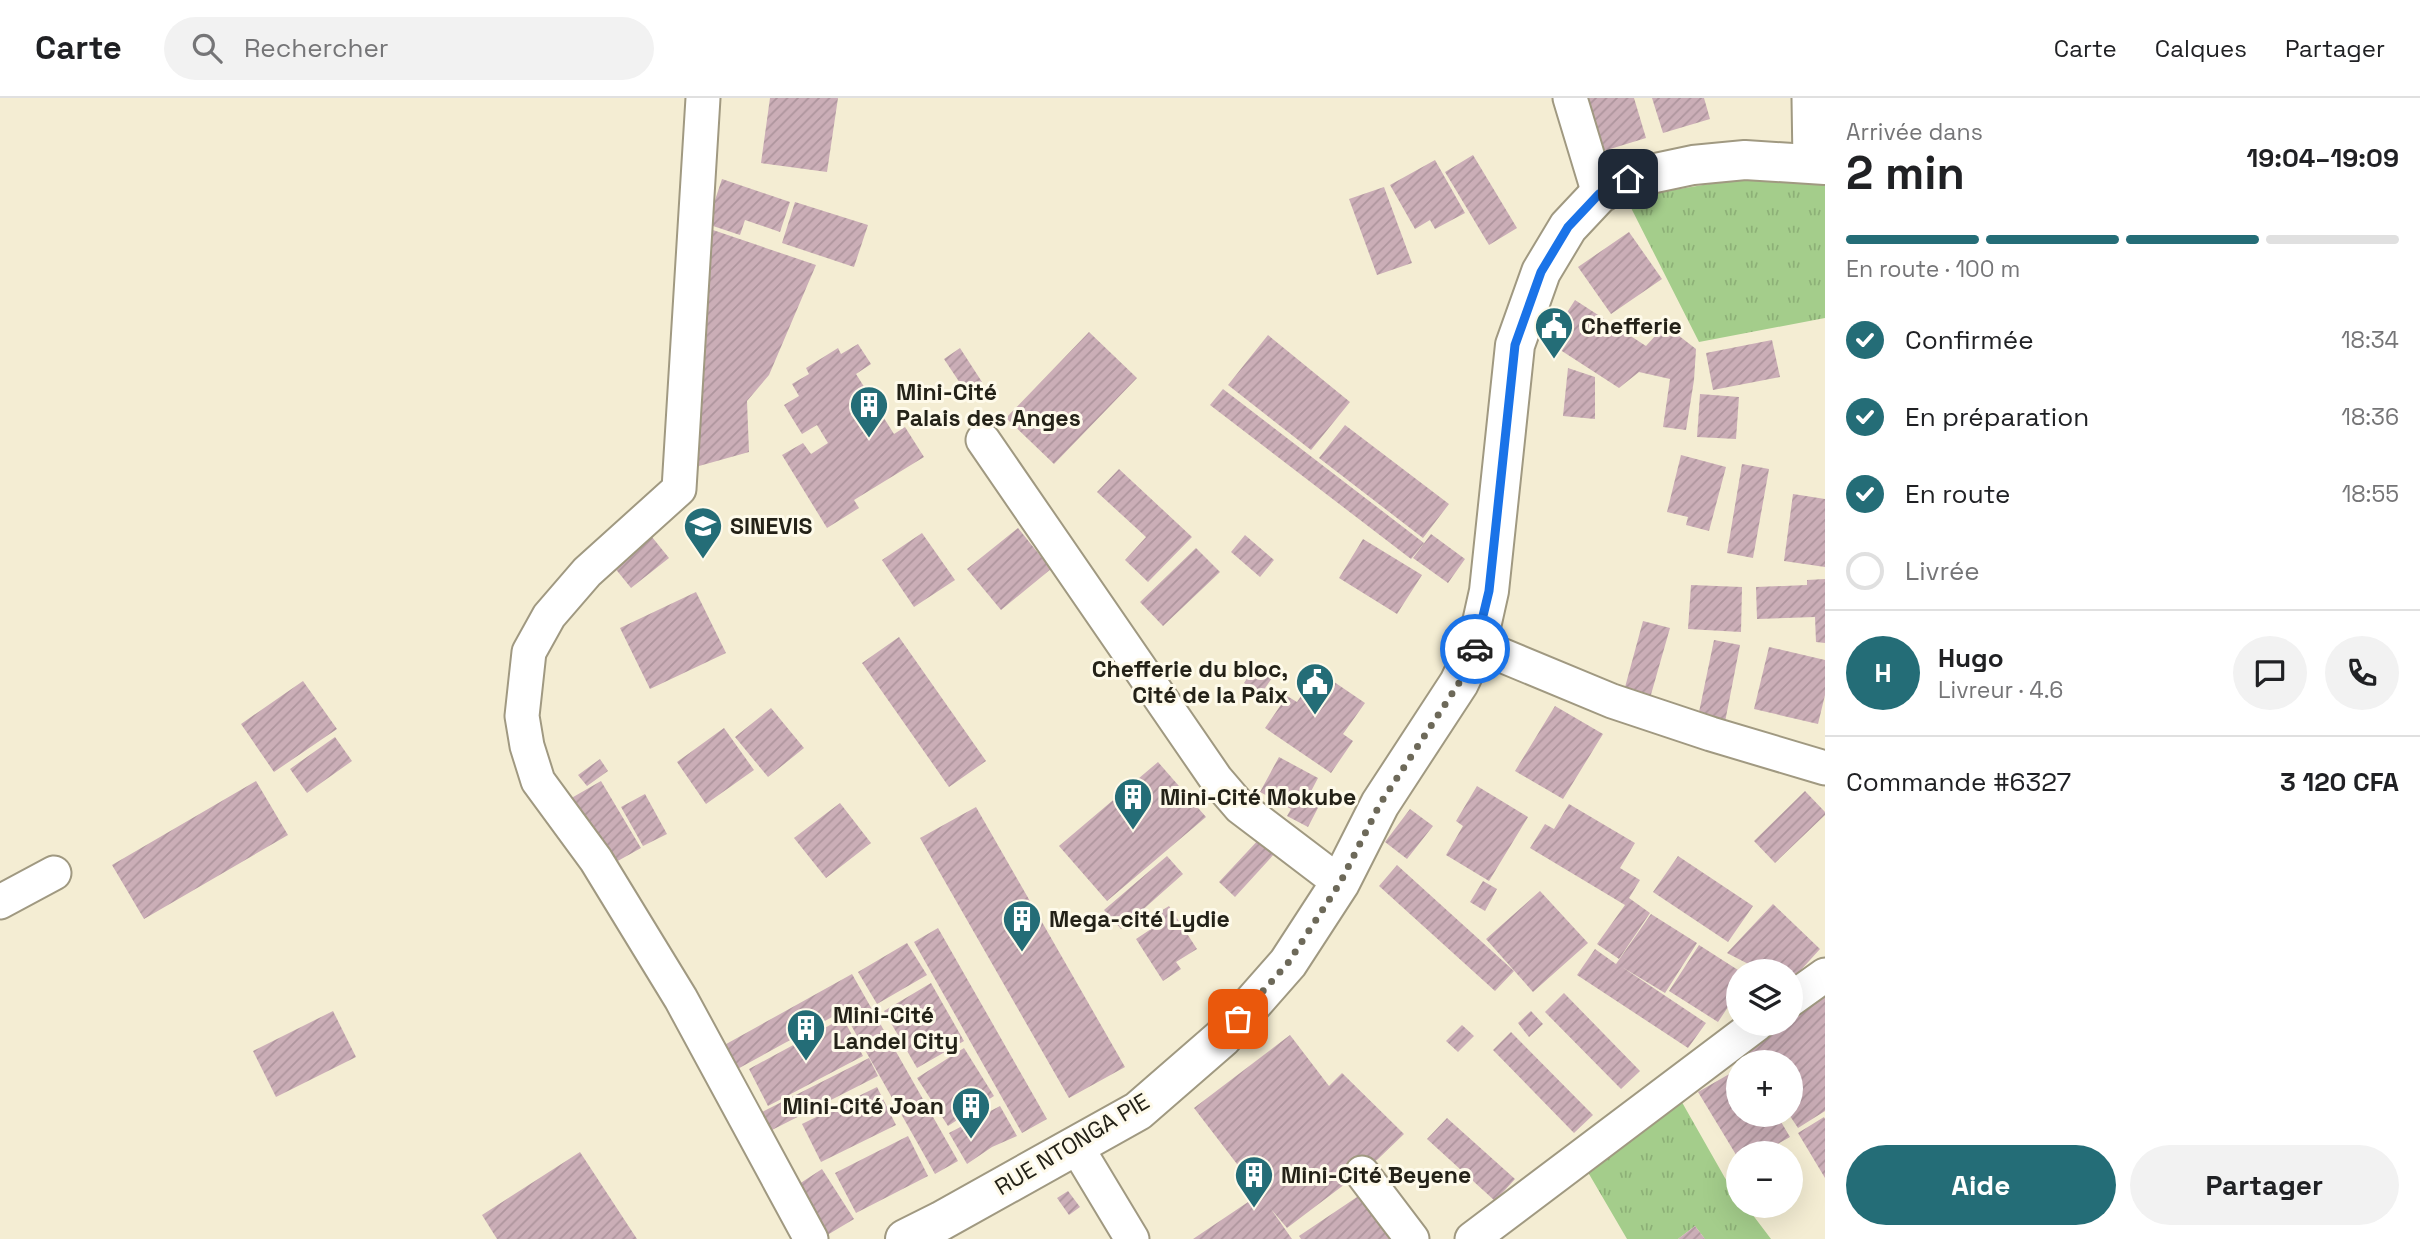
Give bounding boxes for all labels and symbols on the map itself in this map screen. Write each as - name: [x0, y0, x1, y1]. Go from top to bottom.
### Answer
- pin: [1598, 149, 1658, 209]
- public building icon: Chefferie: [1533, 305, 1575, 360]
- place label: Chefferie: [1581, 311, 1682, 341]
- place label: Mini-Cité Palais des Anges: [896, 377, 1081, 433]
- building icon: Mini-Cité Palais des Anges: [848, 384, 890, 439]
- school or university icon: SINEVIS: [682, 505, 724, 560]
- place label: SINEVIS: [730, 511, 812, 541]
- courier: [1440, 614, 1510, 684]
- place label: Chefferie du bloc, Cité de la Paix: [1092, 654, 1288, 710]
- public building icon: Chefferie du bloc, Cité de la Paix: [1294, 661, 1336, 716]
- building icon: Mini-Cité Mokube: [1112, 776, 1154, 831]
- place label: Mini-Cité Mokube: [1160, 782, 1356, 812]
- building icon: Mega-cité Lydie: [1001, 898, 1043, 953]
- place label: Mega-cité Lydie: [1049, 904, 1230, 934]
- pin: [1208, 989, 1268, 1049]
- place label: Mini-Cité Landel City: [833, 1000, 958, 1056]
- building icon: Mini-Cité Landel City: [785, 1007, 827, 1062]
- building icon: Mini-Cité Joan: [950, 1085, 992, 1140]
- street label: RUE NTONGA PIE: [989, 1086, 1155, 1202]
- place label: Mini-Cité Joan: [783, 1091, 944, 1121]
- building icon: Mini-Cité Beyene: [1233, 1154, 1275, 1209]
- place label: Mini-Cité Beyene: [1281, 1160, 1471, 1190]

